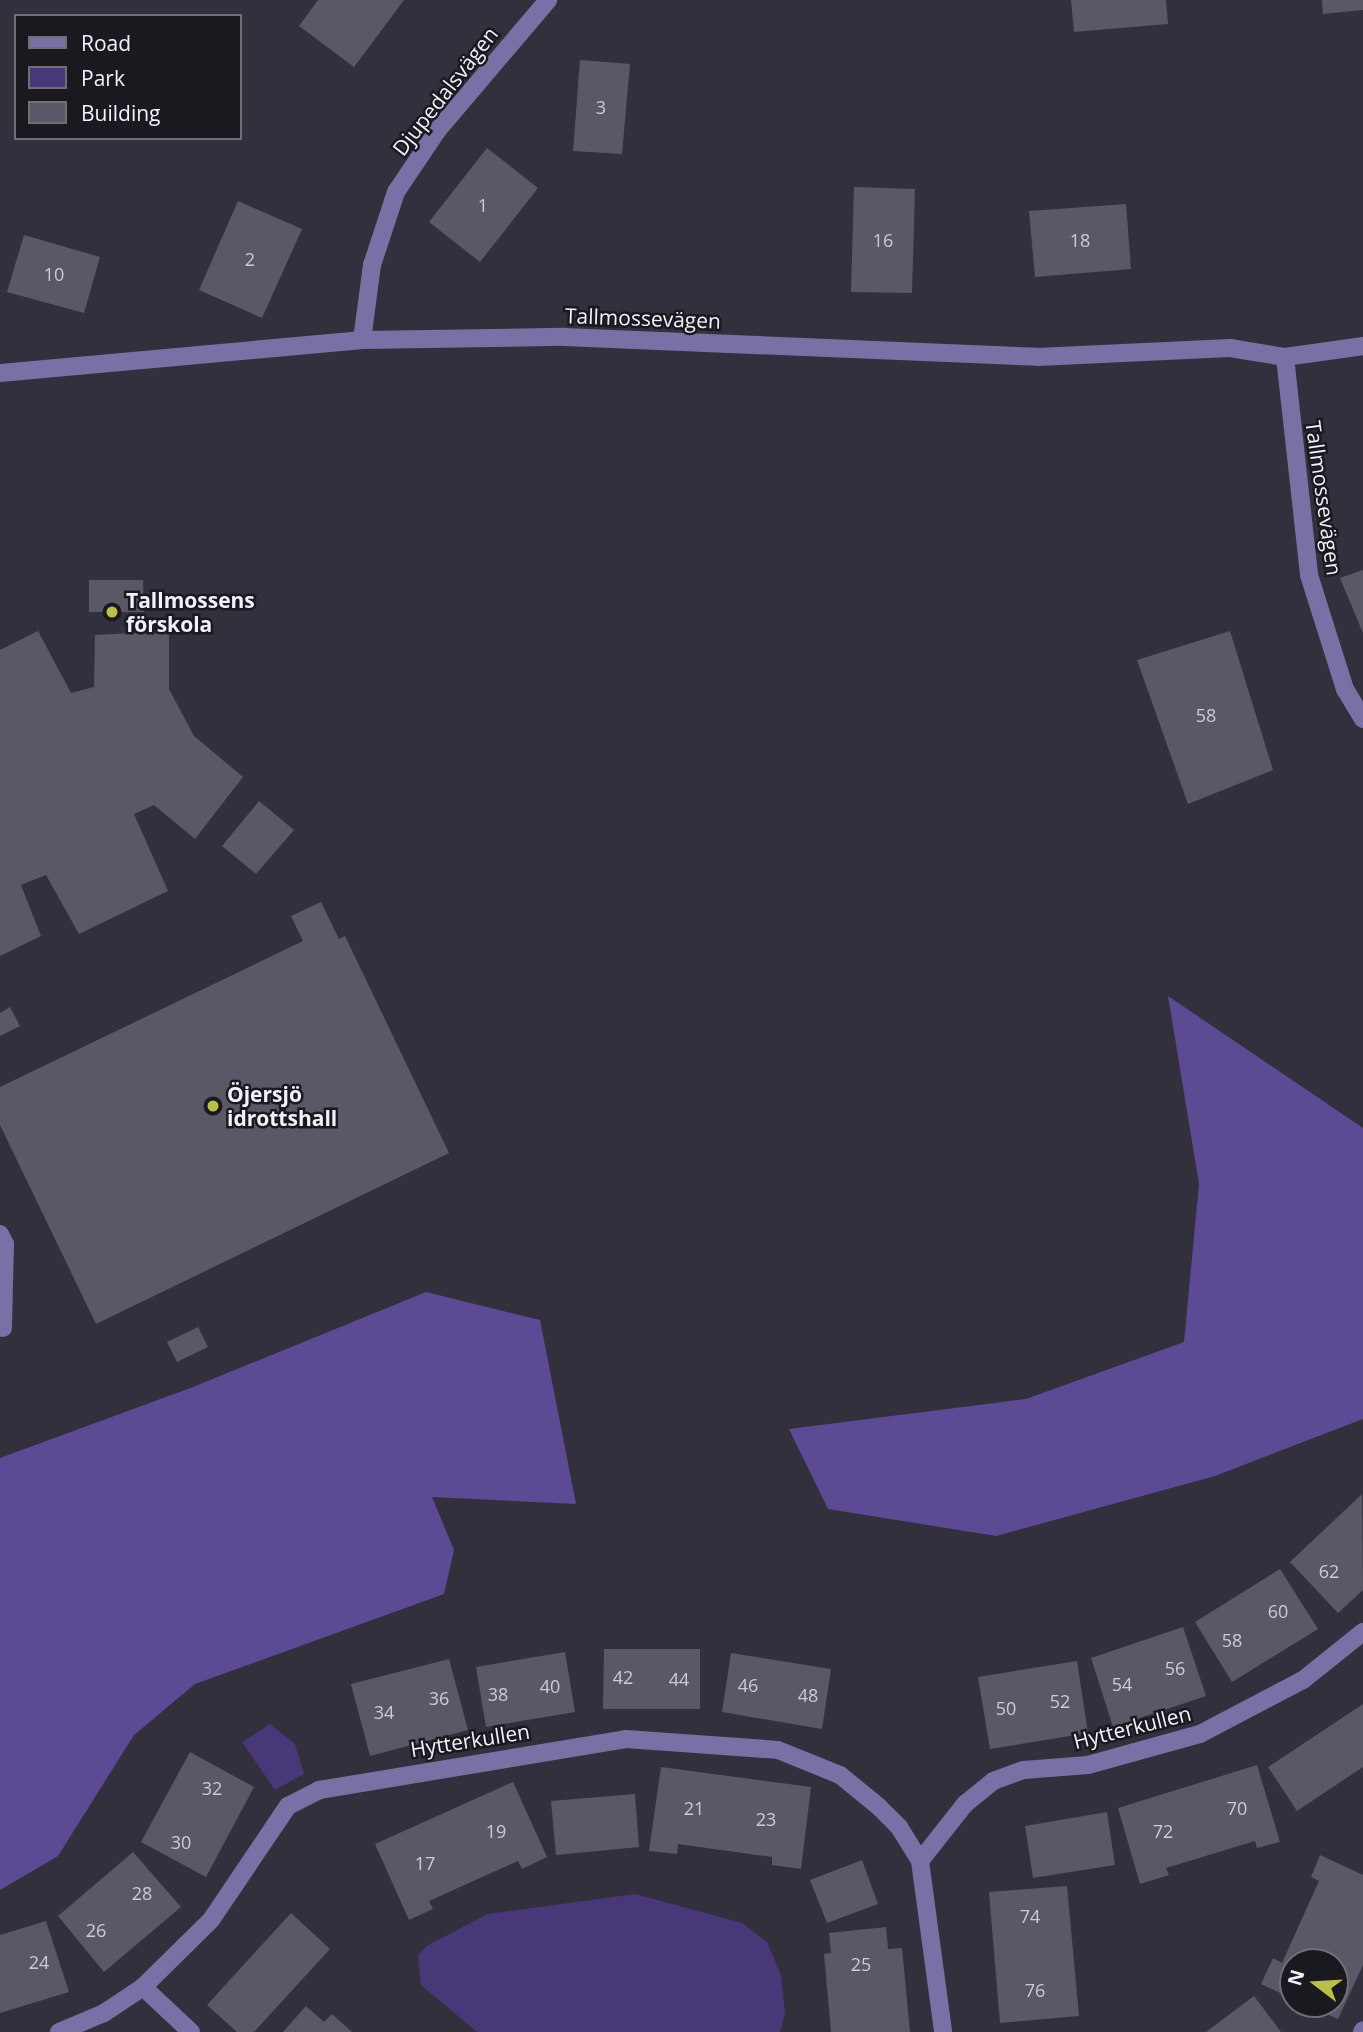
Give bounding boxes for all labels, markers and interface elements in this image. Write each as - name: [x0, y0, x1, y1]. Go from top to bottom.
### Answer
- legend: [14, 14, 242, 140]
- street label: Djupedalsvägen: [387, 22, 503, 160]
- text: Road: [81, 29, 131, 57]
- text: Park: [81, 64, 125, 92]
- house number: 3: [596, 96, 606, 118]
- text: Building: [81, 99, 160, 127]
- house number: 1: [478, 194, 488, 216]
- house number: 16: [873, 229, 893, 251]
- house number: 18: [1070, 229, 1090, 251]
- house number: 2: [245, 248, 255, 270]
- house number: 10: [44, 263, 64, 285]
- street label: Tallmossevägen: [565, 303, 721, 333]
- street label: Tallmossevägen: [1301, 419, 1347, 577]
- place label: Tallmossens förskola: [126, 587, 255, 637]
- marker: Tallmossens förskola: [104, 604, 120, 620]
- house number: 58: [1196, 704, 1216, 726]
- place label: Öjersjö idrottshall: [227, 1081, 337, 1131]
- marker: Öjersjö idrottshall: [205, 1098, 221, 1114]
- house number: 62: [1319, 1560, 1339, 1582]
- house number: 60: [1268, 1600, 1288, 1622]
- house number: 58: [1222, 1629, 1242, 1651]
- house number: 56: [1165, 1657, 1185, 1679]
- house number: 42: [613, 1666, 633, 1688]
- house number: 44: [669, 1668, 689, 1690]
- house number: 54: [1112, 1673, 1132, 1695]
- house number: 46: [738, 1674, 758, 1696]
- house number: 40: [540, 1675, 560, 1697]
- house number: 38: [488, 1683, 508, 1705]
- house number: 48: [798, 1684, 818, 1706]
- house number: 36: [429, 1687, 449, 1709]
- house number: 52: [1050, 1690, 1070, 1712]
- house number: 50: [996, 1697, 1016, 1719]
- street label: Hytterkullen: [1070, 1700, 1194, 1754]
- house number: 34: [374, 1701, 394, 1723]
- street label: Hytterkullen: [409, 1718, 531, 1762]
- house number: 32: [202, 1777, 222, 1799]
- house number: 21: [684, 1797, 704, 1819]
- house number: 70: [1227, 1797, 1247, 1819]
- house number: 23: [756, 1808, 776, 1830]
- house number: 19: [486, 1820, 506, 1842]
- house number: 72: [1153, 1820, 1173, 1842]
- house number: 30: [171, 1831, 191, 1853]
- house number: 17: [415, 1852, 435, 1874]
- house number: 28: [132, 1882, 152, 1904]
- house number: 74: [1020, 1905, 1040, 1927]
- house number: 26: [86, 1919, 106, 1941]
- north arrow: [1279, 1948, 1349, 2018]
- house number: 24: [29, 1951, 49, 1973]
- house number: 25: [851, 1953, 871, 1975]
- text: N: [1281, 1966, 1311, 1989]
- house number: 76: [1025, 1979, 1045, 2001]

